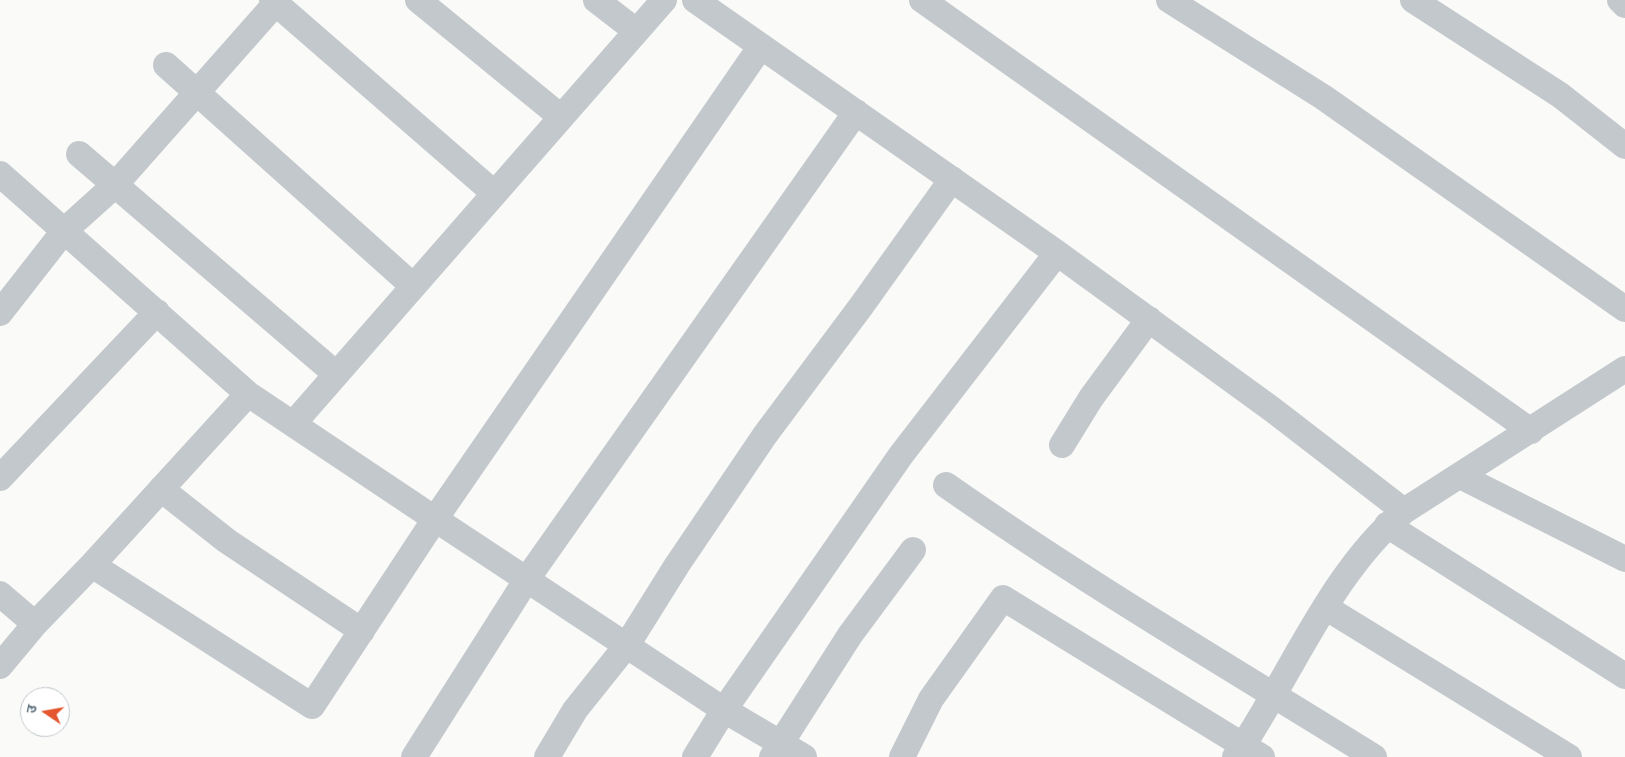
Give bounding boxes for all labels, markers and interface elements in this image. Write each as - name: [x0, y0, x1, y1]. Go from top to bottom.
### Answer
- north arrow: [20, 687, 70, 737]
- text: उ: [22, 703, 41, 715]

